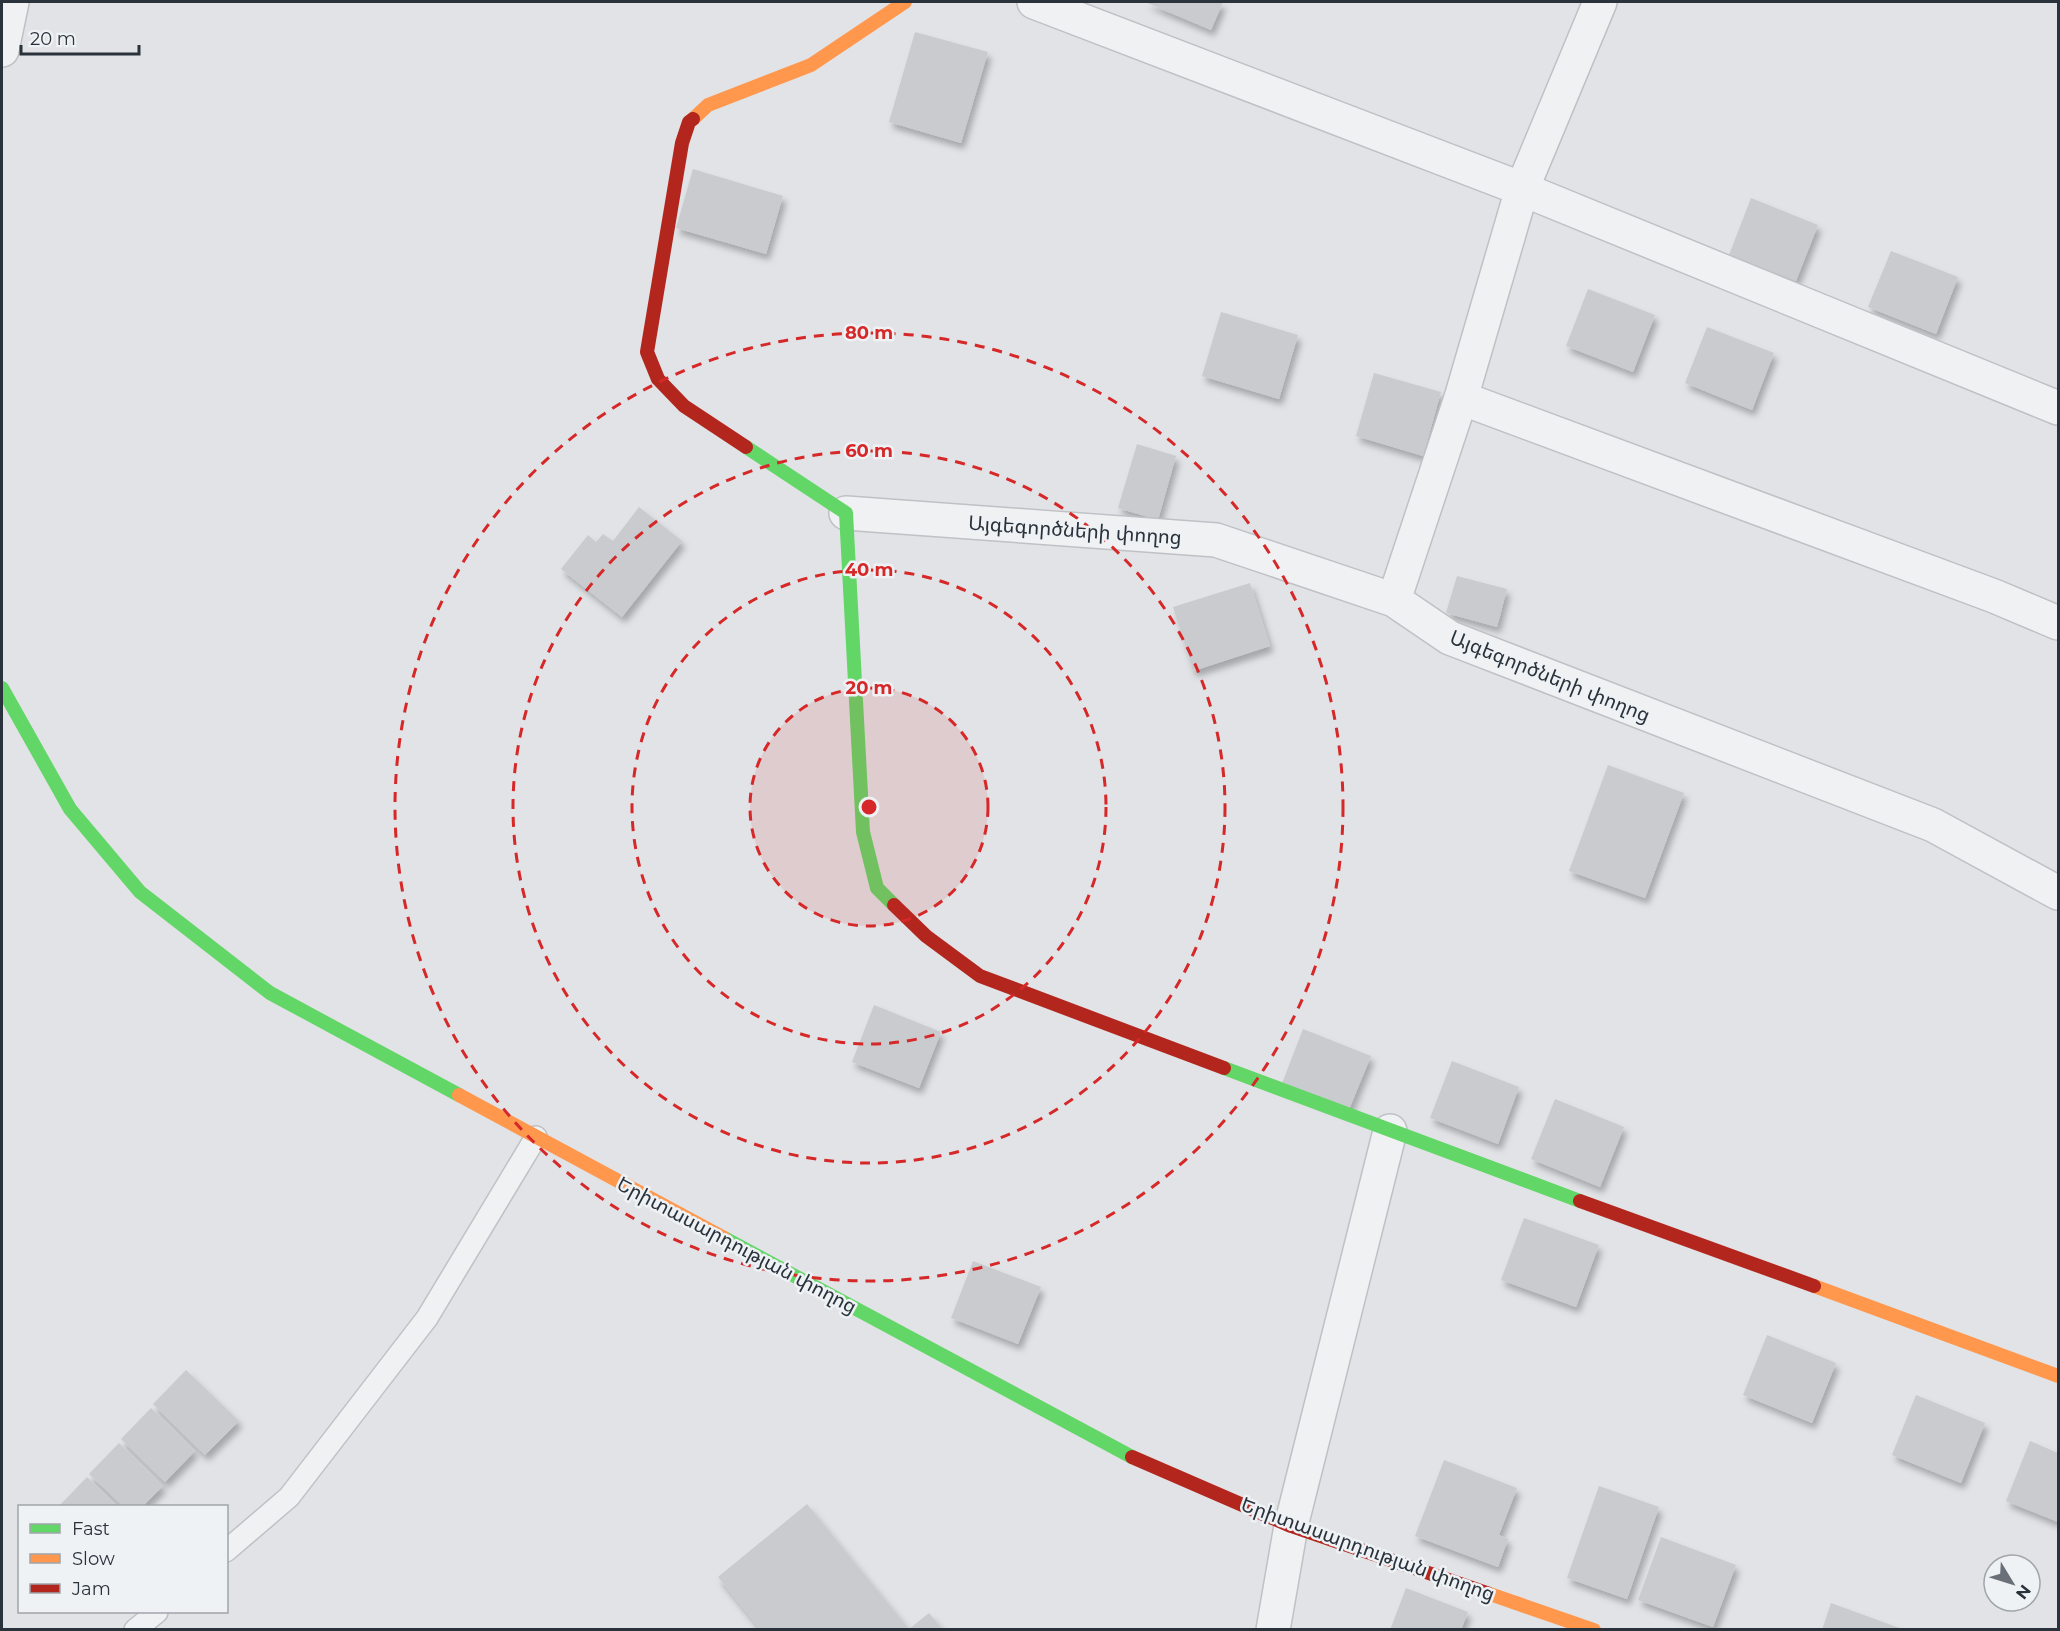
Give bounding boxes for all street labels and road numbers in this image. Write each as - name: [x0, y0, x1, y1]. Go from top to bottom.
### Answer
- street label: Այգեգործների փողոց: [967, 511, 1183, 549]
- street label: Այգեգործների փողոց: [1446, 625, 1654, 727]
- street label: Երիտասարդության փողոց: [613, 1171, 861, 1319]
- street label: Երիտասարդության փողոց: [1238, 1492, 1498, 1606]

